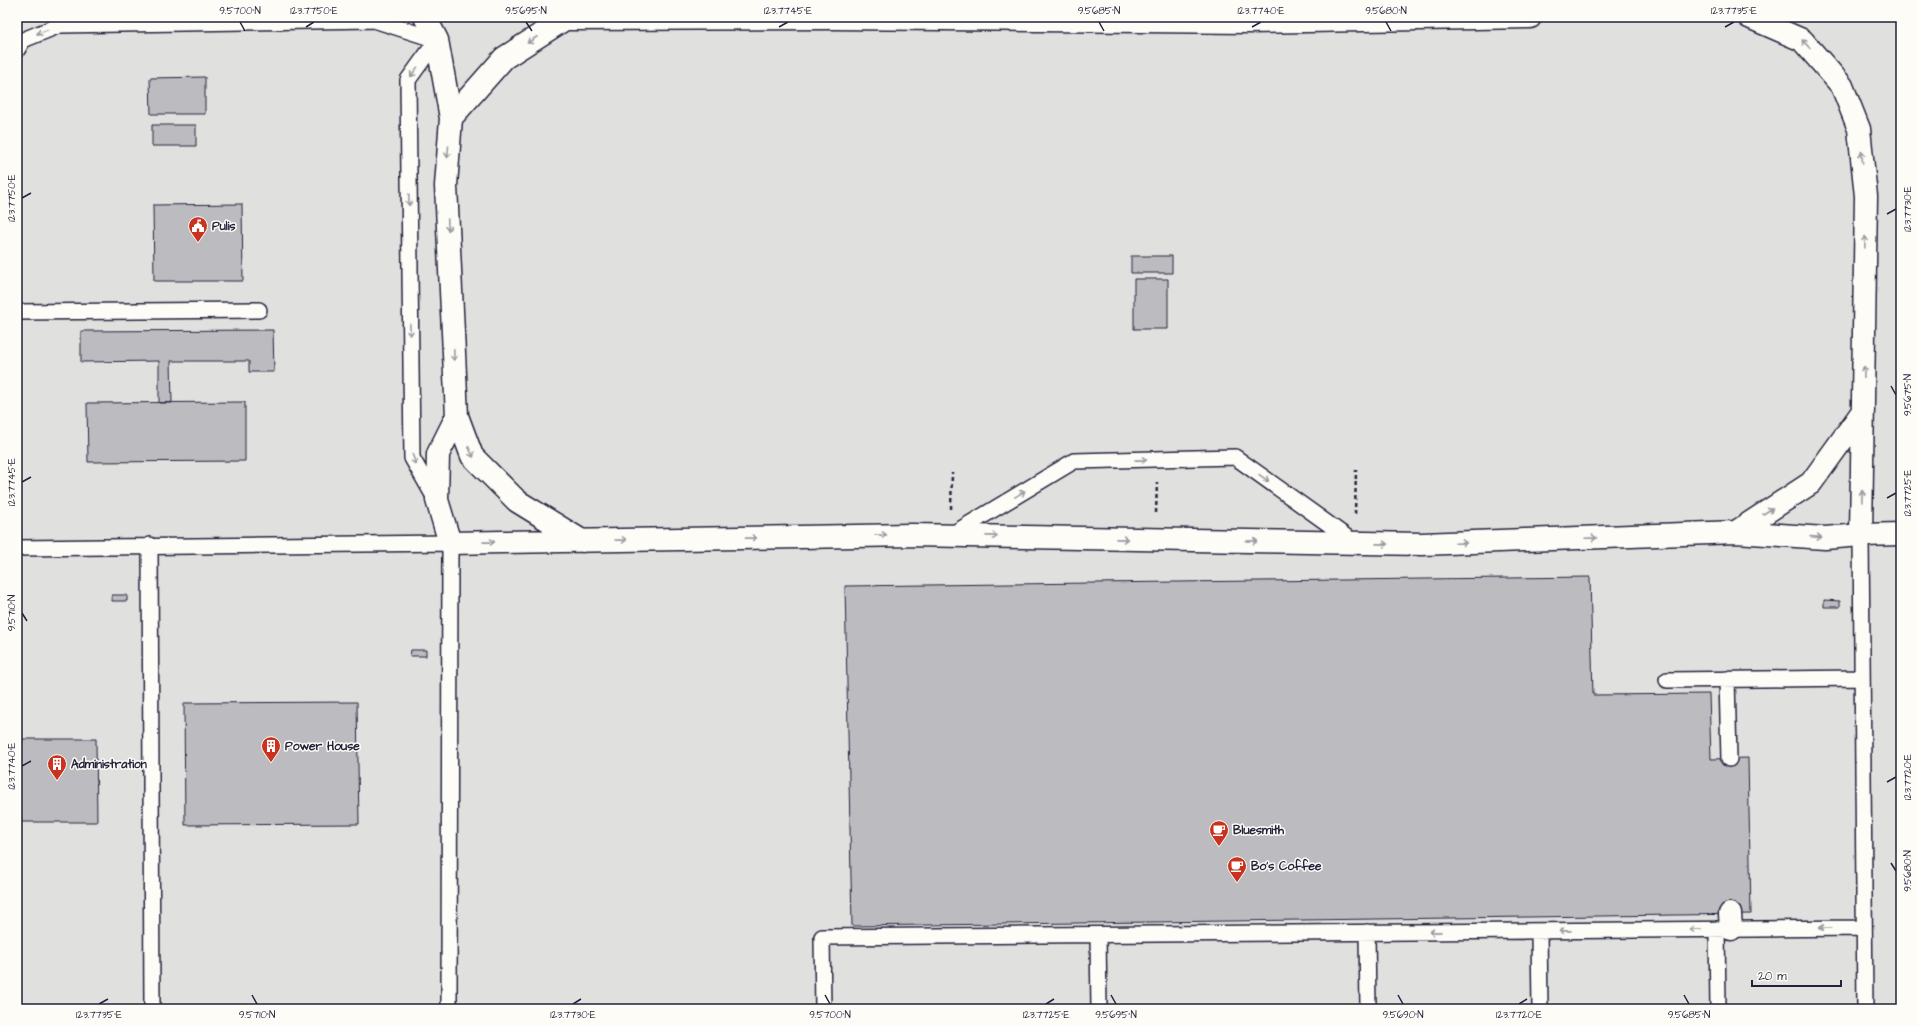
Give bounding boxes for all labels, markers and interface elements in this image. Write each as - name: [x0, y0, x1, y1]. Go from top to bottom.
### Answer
- text: 9.5700°N: [219, 4, 261, 18]
- text: 123.7750°E: [290, 4, 338, 18]
- text: 9.5695°N: [505, 4, 547, 18]
- text: 123.7745°E: [764, 4, 812, 18]
- text: 9.5685°N: [1078, 4, 1120, 18]
- text: 123.7740°E: [1237, 4, 1285, 18]
- text: 9.5680°N: [1365, 4, 1407, 18]
- text: 123.7735°E: [1711, 4, 1757, 18]
- one-way arrow: [37, 29, 49, 36]
- one-way arrow: [527, 36, 538, 44]
- one-way arrow: [1801, 39, 1810, 50]
- one-way arrow: [410, 66, 418, 77]
- one-way arrow: [445, 145, 452, 158]
- one-way arrow: [1858, 151, 1866, 164]
- text: 123.7750°E: [5, 174, 19, 222]
- text: 123.7730°E: [1901, 186, 1915, 232]
- one-way arrow: [405, 193, 413, 206]
- public building icon: Pulis: [187, 215, 209, 243]
- place label: Pulis: [212, 218, 235, 235]
- one-way arrow: [444, 218, 451, 231]
- one-way arrow: [1861, 236, 1869, 249]
- one-way arrow: [407, 323, 414, 336]
- one-way arrow: [450, 348, 458, 361]
- one-way arrow: [1860, 366, 1867, 379]
- text: 9.5675°N: [1901, 374, 1915, 416]
- one-way arrow: [468, 446, 475, 458]
- one-way arrow: [411, 453, 418, 466]
- one-way arrow: [1134, 456, 1147, 464]
- text: 123.7745°E: [5, 458, 19, 506]
- text: 123.7725°E: [1901, 470, 1915, 516]
- one-way arrow: [1259, 474, 1270, 482]
- one-way arrow: [1014, 489, 1026, 497]
- one-way arrow: [1858, 490, 1865, 503]
- one-way arrow: [1762, 507, 1773, 515]
- one-way arrow: [874, 531, 887, 539]
- one-way arrow: [985, 532, 998, 540]
- one-way arrow: [744, 534, 757, 541]
- one-way arrow: [1584, 534, 1597, 541]
- one-way arrow: [1809, 534, 1822, 541]
- one-way arrow: [1115, 535, 1128, 542]
- one-way arrow: [614, 536, 627, 544]
- one-way arrow: [1245, 537, 1258, 545]
- one-way arrow: [482, 538, 495, 546]
- one-way arrow: [1454, 539, 1467, 547]
- one-way arrow: [1375, 540, 1388, 547]
- text: 9.5710°N: [5, 595, 19, 631]
- building icon: Power House: [260, 735, 282, 763]
- place label: Power House: [285, 738, 360, 755]
- text: 123.7740°E: [5, 742, 19, 790]
- building icon: Administration: [46, 753, 68, 781]
- text: 123.7720°E: [1901, 754, 1915, 800]
- place label: Administration: [71, 756, 147, 773]
- cafe icon: Bluesmith: [1208, 819, 1230, 847]
- place label: Bluesmith: [1233, 822, 1285, 839]
- text: 9.5680°N: [1901, 850, 1915, 892]
- cafe icon: Bo‘s Coffee: [1226, 855, 1248, 883]
- place label: Bo‘s Coffee: [1251, 858, 1322, 875]
- one-way arrow: [1819, 924, 1832, 932]
- one-way arrow: [1689, 925, 1702, 933]
- one-way arrow: [1559, 927, 1572, 935]
- one-way arrow: [1429, 928, 1442, 936]
- scale bar: [1752, 962, 1841, 988]
- text: 20 m: [1758, 968, 1787, 985]
- text: 123.7735°E: [76, 1008, 122, 1022]
- text: 9.5710°N: [239, 1008, 275, 1022]
- text: 123.7730°E: [550, 1008, 596, 1022]
- text: 9.5700°N: [809, 1008, 851, 1022]
- text: 123.7725°E: [1023, 1008, 1069, 1022]
- text: 9.5695°N: [1095, 1008, 1137, 1022]
- text: 9.5690°N: [1383, 1008, 1423, 1022]
- text: 123.7720°E: [1496, 1008, 1542, 1022]
- text: 9.5685°N: [1668, 1008, 1710, 1022]

